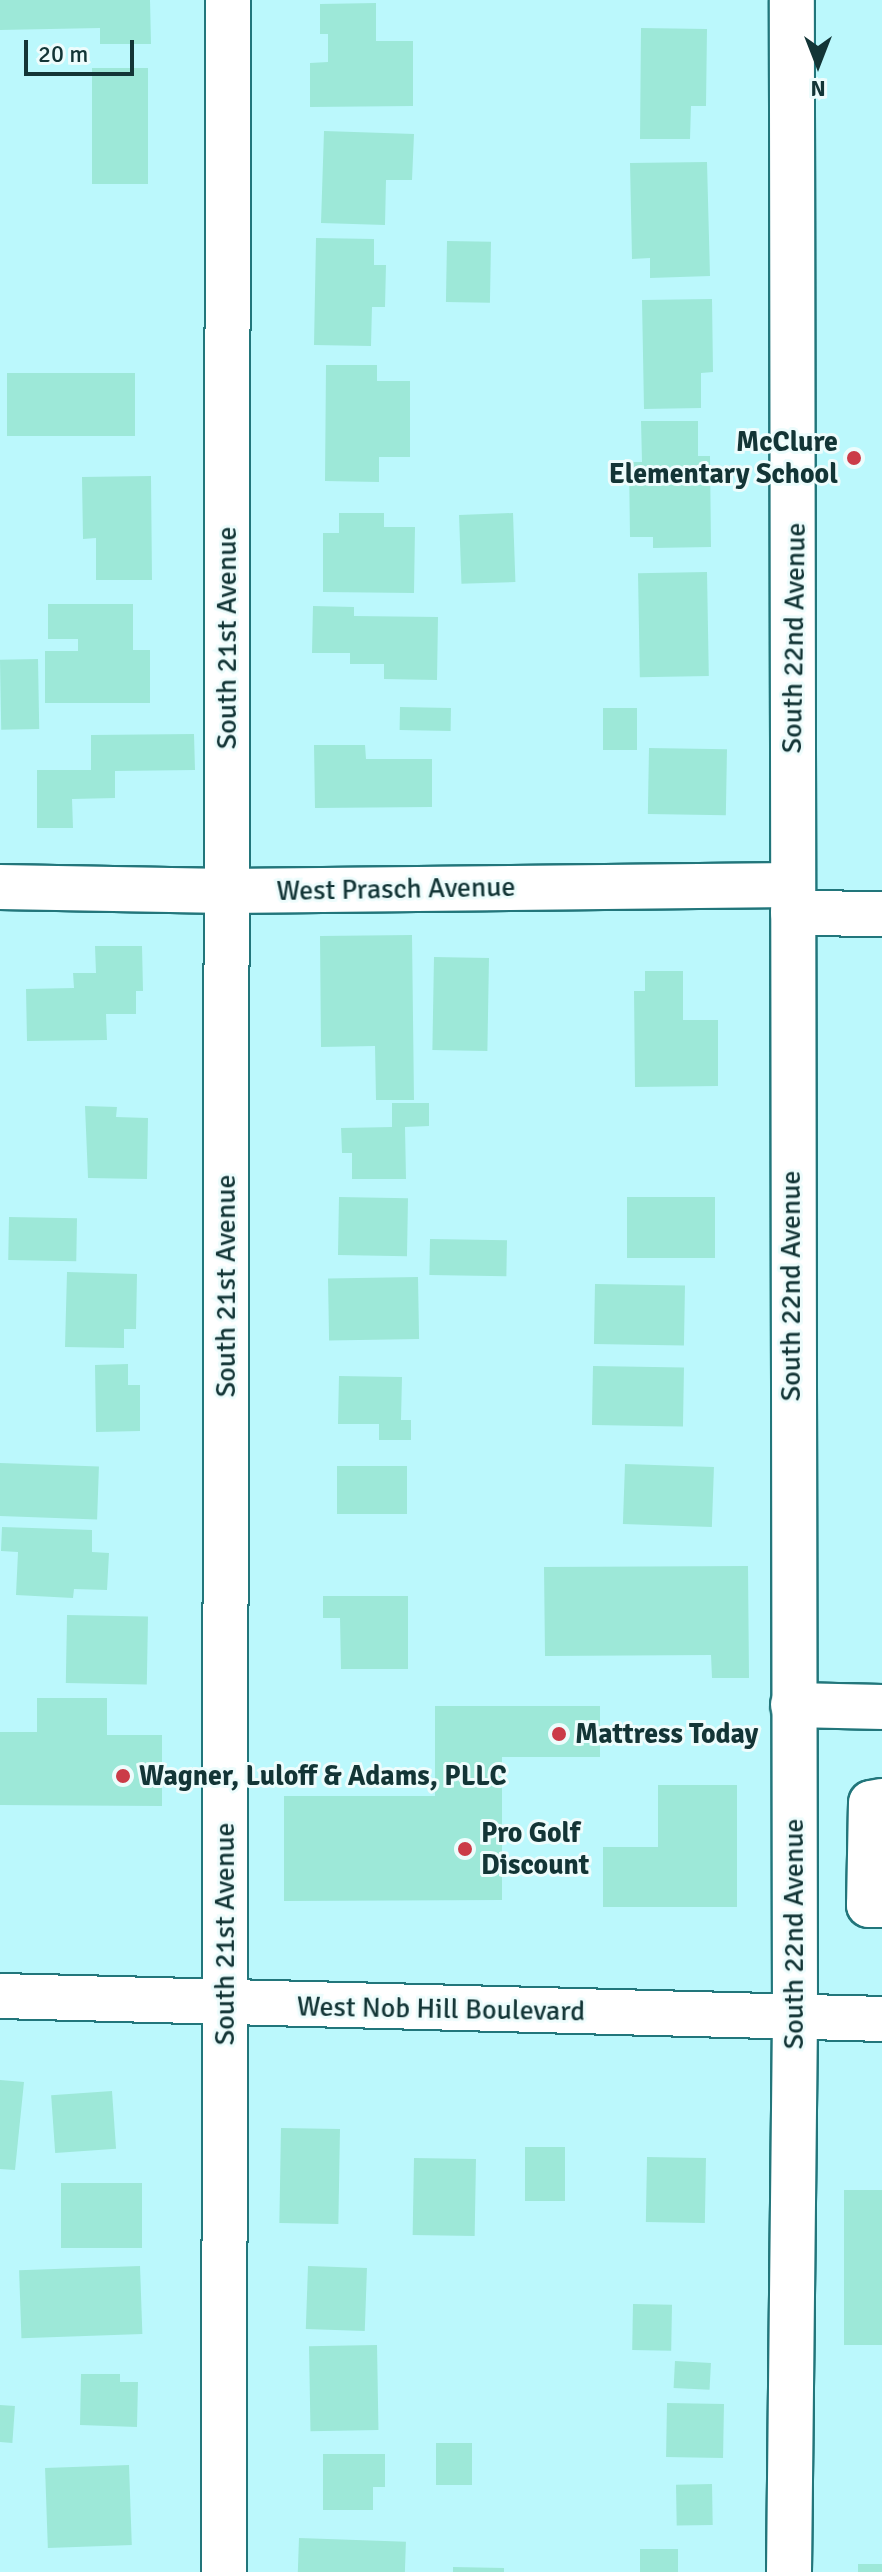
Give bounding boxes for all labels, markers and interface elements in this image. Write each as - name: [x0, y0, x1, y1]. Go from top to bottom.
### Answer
- scale bar: [28, 24, 138, 74]
- north arrow: [778, 24, 858, 104]
- text: 20 m: [38, 39, 88, 69]
- text: N: [810, 75, 826, 102]
- place label: McClure Elementary School: [609, 425, 838, 491]
- marker: McClure Elementary School: [845, 449, 863, 467]
- street label: South 22nd Avenue: [775, 522, 813, 754]
- street label: South 21st Avenue: [210, 527, 244, 749]
- street label: West Prasch Avenue: [276, 870, 516, 908]
- street label: South 22nd Avenue: [774, 1171, 808, 1401]
- street label: South 21st Avenue: [209, 1175, 243, 1397]
- place label: Mattress Today: [575, 1717, 759, 1751]
- marker: Mattress Today: [550, 1725, 568, 1743]
- place label: Wagner, Luloff & Adams, PLLC: [139, 1759, 507, 1793]
- marker: Wagner, Luloff & Adams, PLLC: [114, 1767, 132, 1785]
- place label: Pro Golf Discount: [481, 1816, 589, 1882]
- street label: South 22nd Avenue: [777, 1819, 811, 2049]
- street label: South 21st Avenue: [208, 1823, 242, 2045]
- marker: Pro Golf Discount: [456, 1840, 474, 1858]
- street label: West Nob Hill Boulevard: [297, 1990, 585, 2028]

